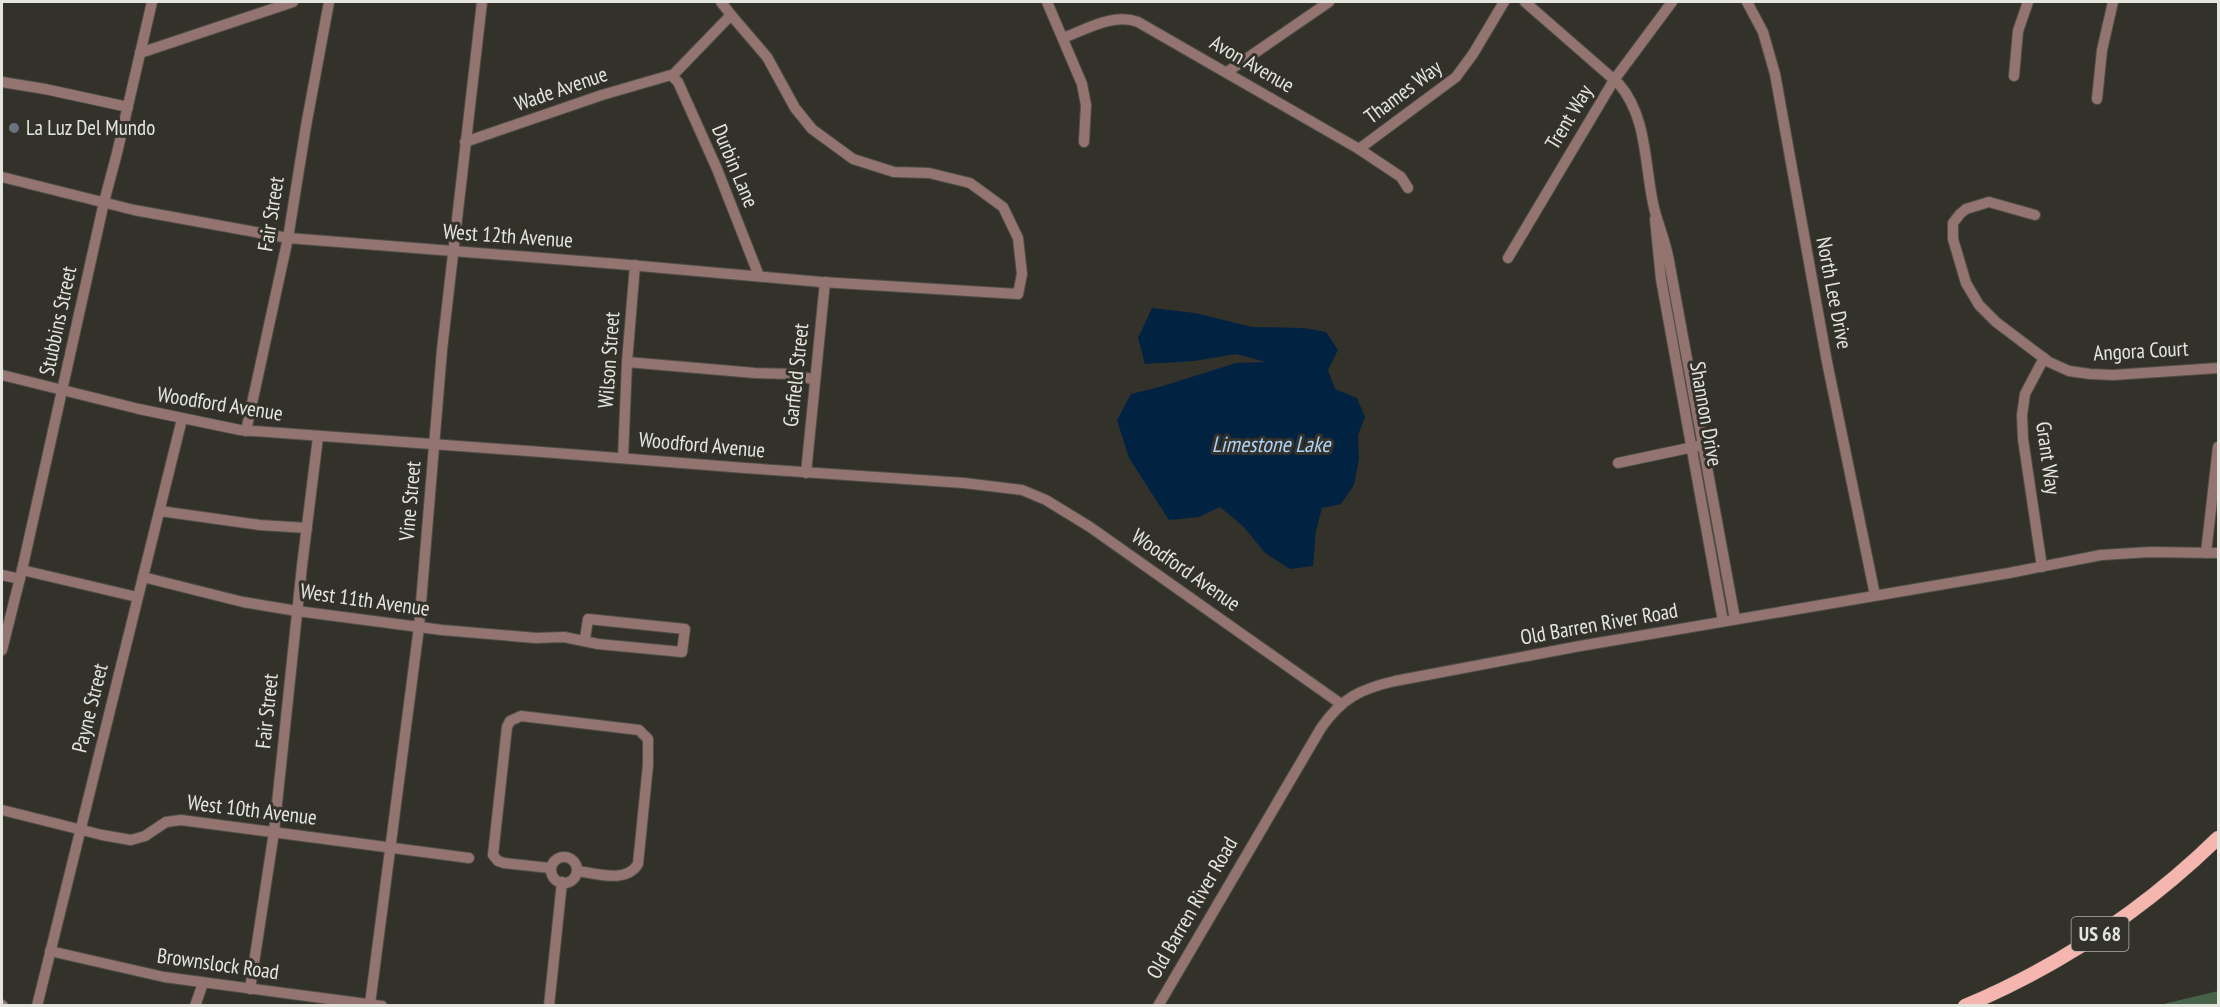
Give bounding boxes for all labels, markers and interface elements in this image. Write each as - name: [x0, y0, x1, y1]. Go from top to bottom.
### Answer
- street label: Avon Avenue: [1205, 29, 1299, 98]
- street label: Thames Way: [1359, 54, 1447, 130]
- street label: Wade Avenue: [511, 60, 611, 117]
- street label: Trent Way: [1539, 79, 1598, 154]
- place label: La Luz Del Mundo: [26, 114, 155, 141]
- street label: Durbin Lane: [706, 120, 765, 212]
- marker: La Luz Del Mundo: [7, 121, 21, 135]
- street label: Fair Street: [251, 174, 290, 253]
- street label: West 12th Avenue: [442, 217, 574, 254]
- street label: North Lee Drive: [1810, 235, 1859, 351]
- street label: Stubbins Street: [33, 264, 82, 378]
- street label: Wilson Street: [592, 310, 625, 409]
- street label: Garfield Street: [777, 321, 814, 428]
- street label: Angora Court: [2093, 335, 2189, 366]
- street label: Shannon Drive: [1684, 359, 1729, 468]
- street label: Woodford Avenue: [155, 380, 285, 427]
- street label: Grant Way: [2030, 420, 2067, 496]
- street label: Woodford Avenue: [638, 426, 766, 463]
- water label: Limestone Lake: [1212, 430, 1332, 458]
- street label: Vine Street: [392, 460, 426, 543]
- street label: Woodford Avenue: [1127, 522, 1246, 617]
- street label: West 11th Avenue: [299, 577, 431, 622]
- street label: Old Barren River Road: [1518, 596, 1680, 651]
- street label: Payne Street: [65, 660, 114, 755]
- street label: Fair Street: [249, 672, 284, 750]
- street label: West 10th Avenue: [186, 788, 318, 831]
- street label: Old Barren River Road: [1140, 832, 1243, 984]
- road number: US 68: [2072, 917, 2128, 951]
- street label: Brownslock Road: [155, 942, 281, 985]

